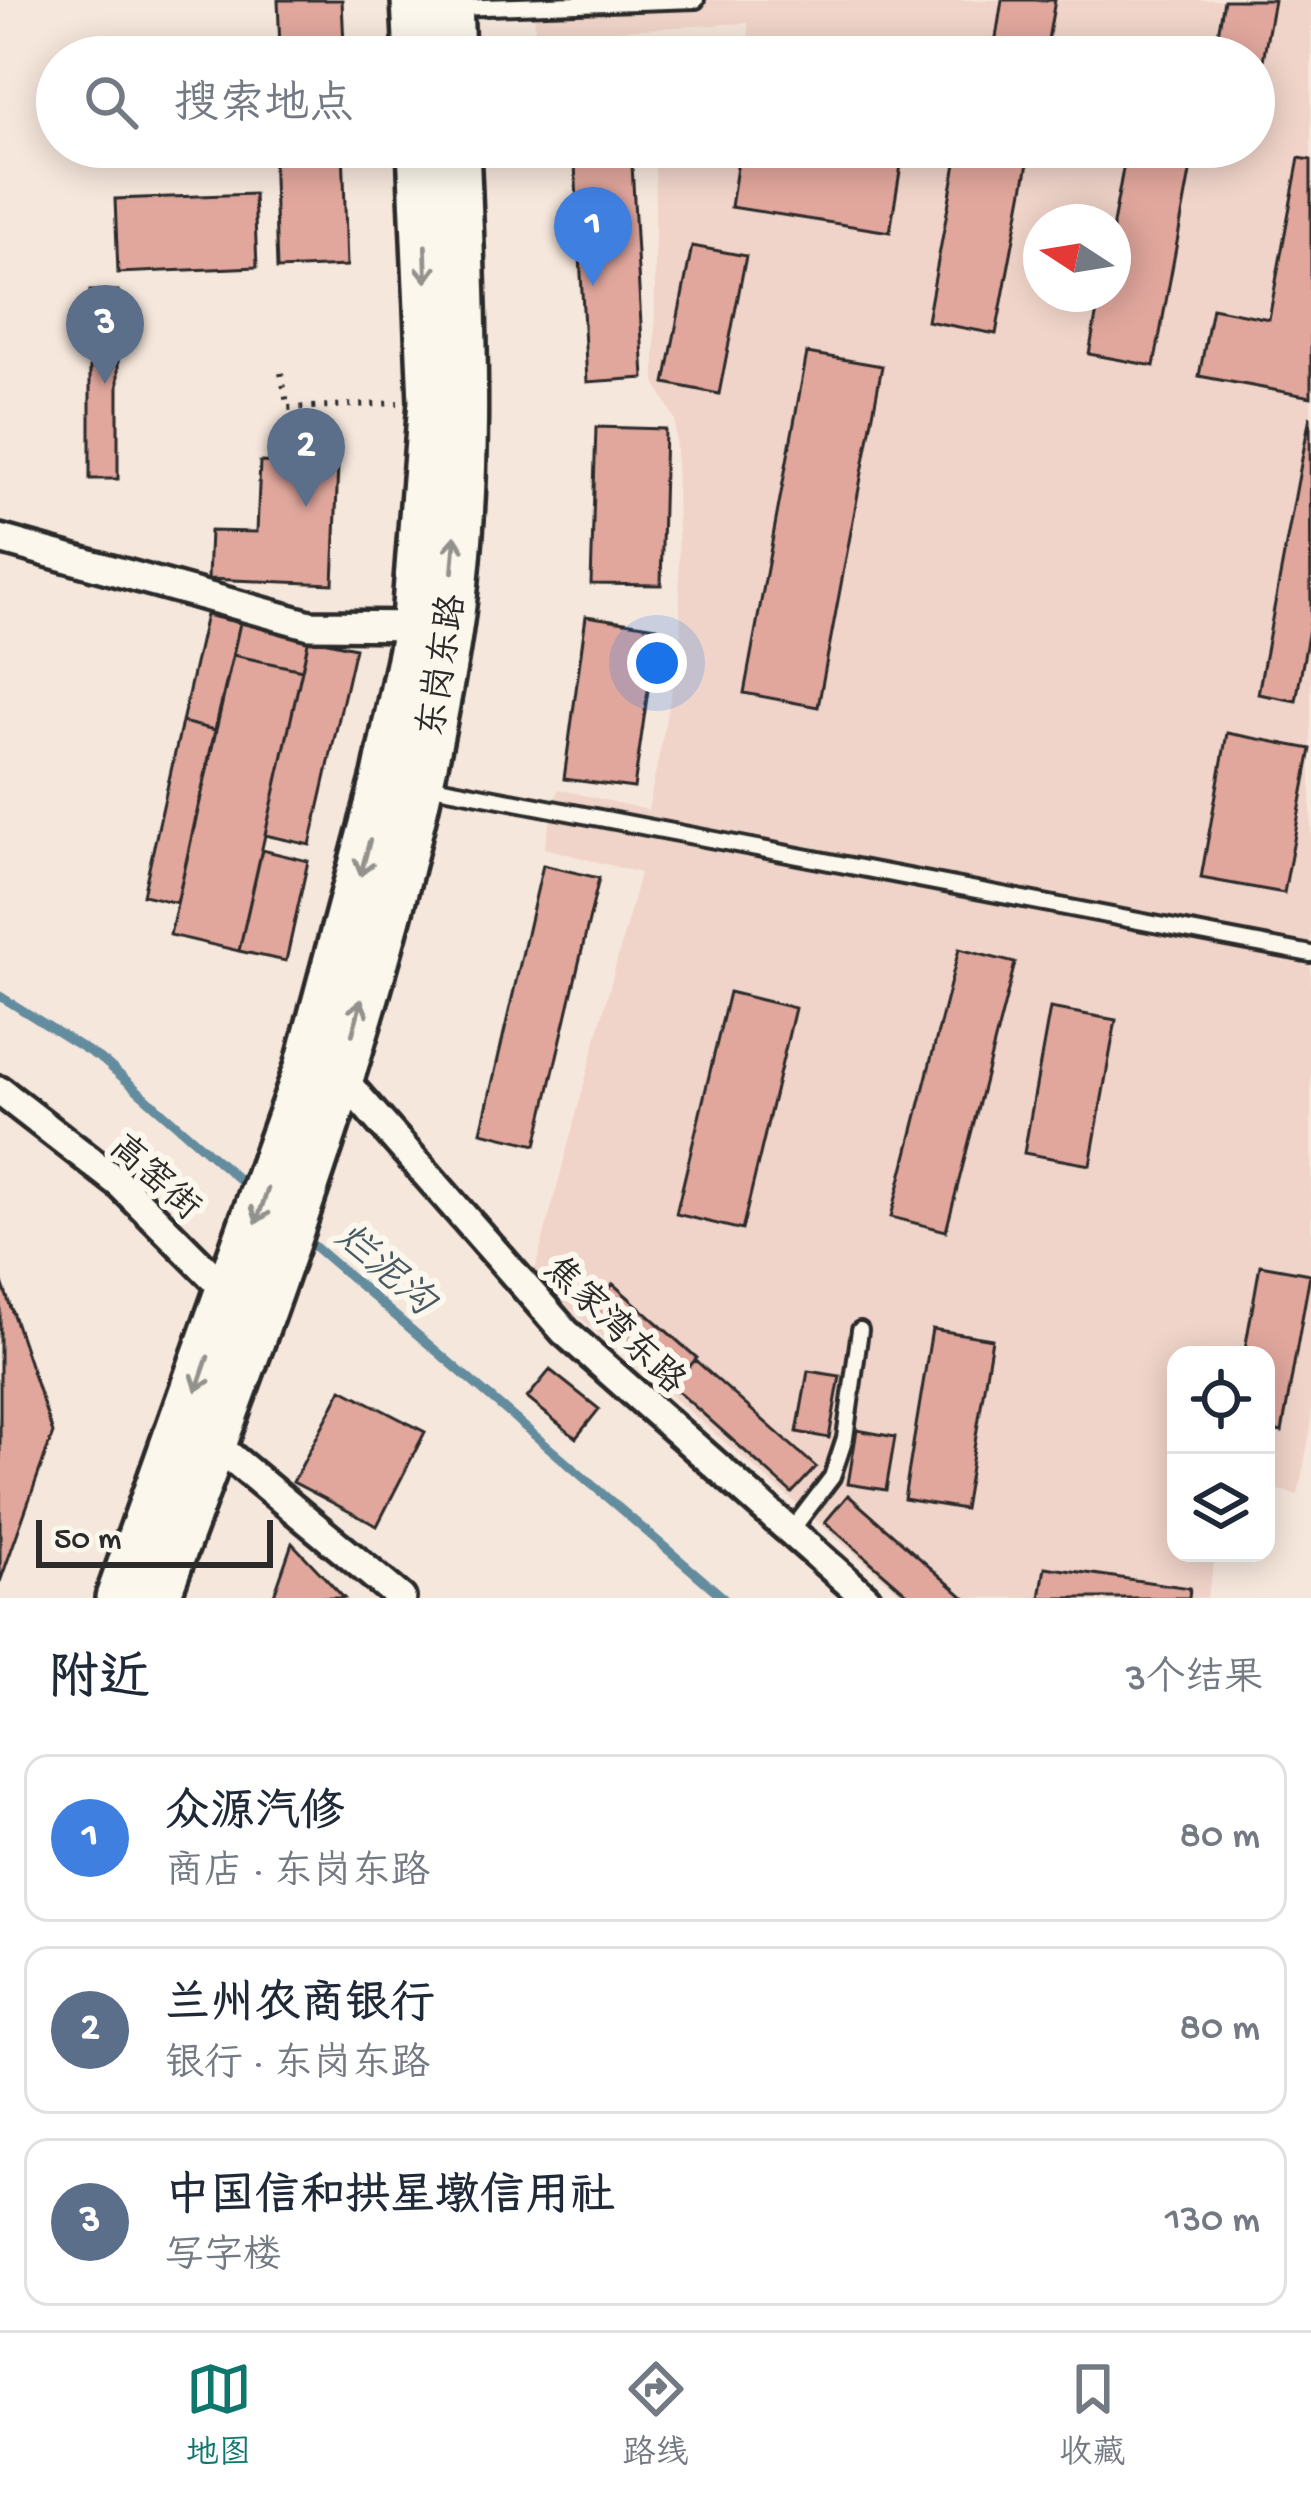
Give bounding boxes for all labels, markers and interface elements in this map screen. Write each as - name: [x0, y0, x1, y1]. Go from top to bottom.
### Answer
- search box: [36, 36, 1275, 168]
- icon: search: [78, 69, 144, 135]
- text: 搜索地点: [174, 81, 354, 134]
- pin: 1: [554, 187, 632, 286]
- north arrow: [1023, 204, 1131, 312]
- one-way arrow: [415, 244, 438, 283]
- pin: 3: [66, 285, 144, 384]
- pin: 2: [267, 408, 345, 507]
- one-way arrow: [443, 535, 466, 574]
- street label: 东岗东路: [411, 591, 478, 741]
- your location: [627, 633, 687, 693]
- one-way arrow: [352, 838, 374, 876]
- one-way arrow: [347, 999, 369, 1037]
- street label: 高窑街: [98, 1126, 209, 1232]
- one-way arrow: [250, 1187, 271, 1224]
- water label: 烂泥沟: [323, 1215, 445, 1330]
- street label: 焦家湾东路: [533, 1248, 694, 1406]
- map controls: [1167, 1346, 1275, 1562]
- button: locate: [1167, 1346, 1275, 1454]
- one-way arrow: [190, 1354, 211, 1391]
- button: layers: [1167, 1454, 1275, 1562]
- scale bar: [36, 1514, 273, 1567]
- text: 50 m: [54, 1522, 121, 1560]
- text: 附近: [48, 1653, 150, 1713]
- text: 3个结果: [1126, 1658, 1263, 1704]
- text: 众源汽修: [165, 1789, 345, 1842]
- text: 1: [82, 1815, 98, 1861]
- text: 80 m: [1180, 1815, 1260, 1861]
- text: 商店 · 东岗东路: [165, 1852, 430, 1898]
- text: 兰州农商银行: [165, 1981, 435, 2034]
- text: 2: [80, 2007, 100, 2053]
- text: 80 m: [1180, 2007, 1260, 2053]
- text: 银行 · 东岗东路: [165, 2044, 430, 2090]
- text: 中国信和拱星墩信用社: [165, 2173, 615, 2226]
- text: 3: [80, 2199, 100, 2245]
- text: 130 m: [1165, 2199, 1260, 2245]
- text: 写字楼: [165, 2236, 282, 2282]
- tab: 地图: [186, 2356, 252, 2475]
- tab: 路线: [623, 2356, 689, 2475]
- tab: 收藏: [1060, 2356, 1126, 2475]

